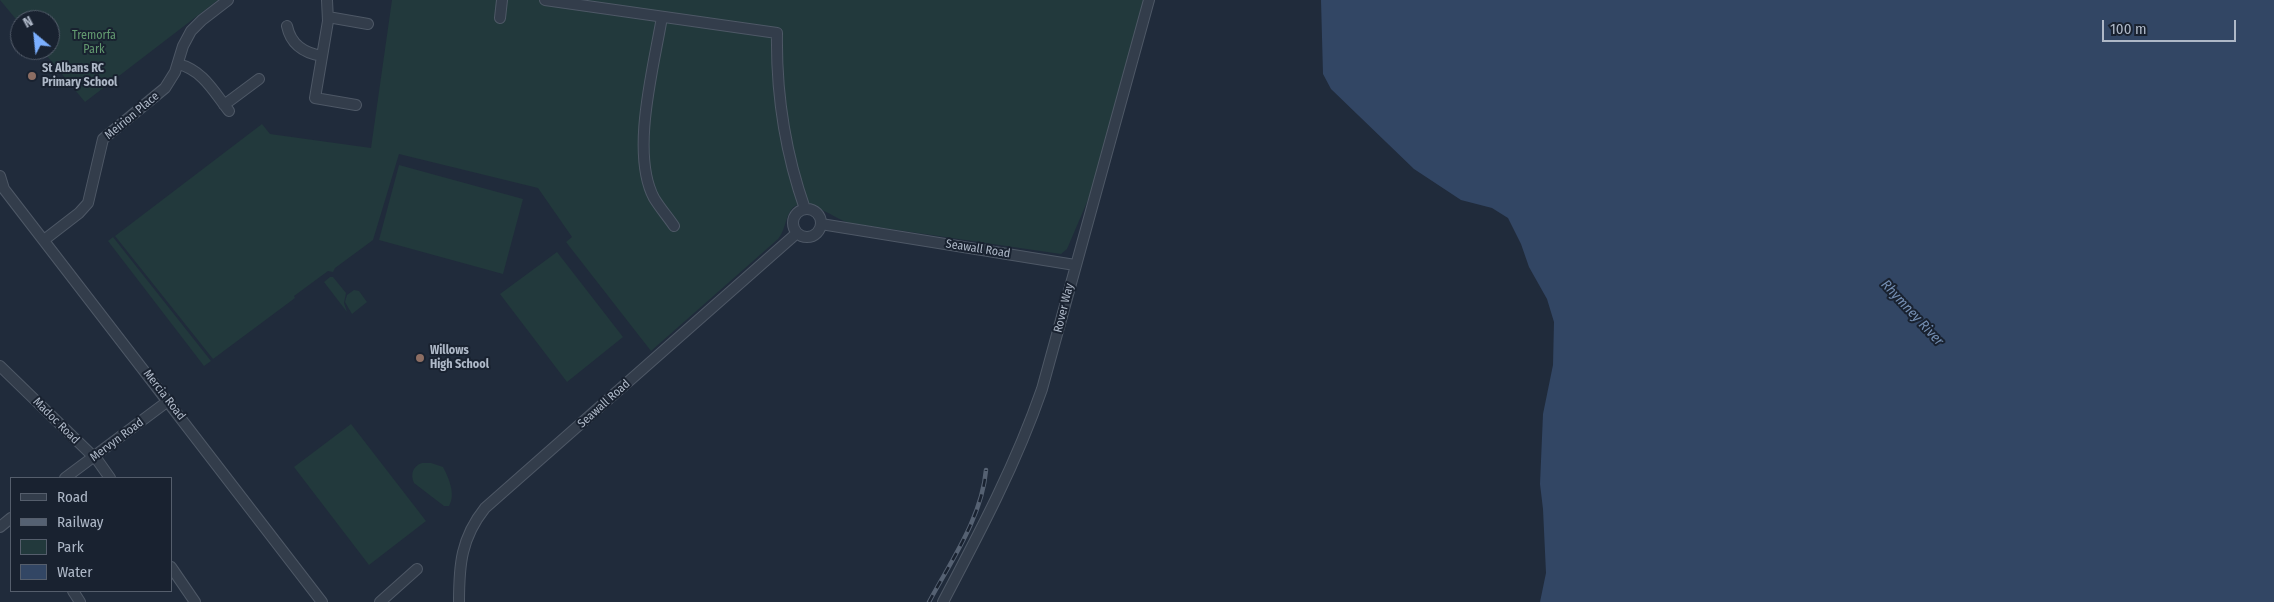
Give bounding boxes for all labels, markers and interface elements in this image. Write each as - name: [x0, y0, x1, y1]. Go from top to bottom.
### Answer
- north arrow: [10, 10, 60, 60]
- scale bar: [2104, 10, 2238, 42]
- text: N: [20, 13, 36, 32]
- text: 100 m: [2110, 20, 2147, 38]
- park label: Tremorfa Park: [72, 29, 116, 57]
- place label: St Albans RC Primary School: [42, 62, 117, 90]
- marker: St Albans RC Primary School: [26, 70, 38, 82]
- street label: Meirion Place: [102, 89, 162, 143]
- street label: Seawall Road: [945, 237, 1011, 261]
- water label: Rhymney River: [1877, 277, 1947, 349]
- street label: Rover Way: [1051, 282, 1077, 334]
- place label: Willows High School: [430, 344, 489, 372]
- marker: Willows High School: [414, 352, 426, 364]
- street label: Mercia Road: [140, 367, 188, 423]
- street label: Seawall Road: [575, 377, 633, 431]
- street label: Madoc Road: [30, 395, 82, 447]
- street label: Mervyn Road: [87, 415, 147, 465]
- legend: [10, 477, 172, 592]
- text: Road: [57, 488, 88, 506]
- text: Railway: [57, 513, 104, 531]
- text: Park: [57, 538, 84, 556]
- text: Water: [57, 563, 92, 581]

